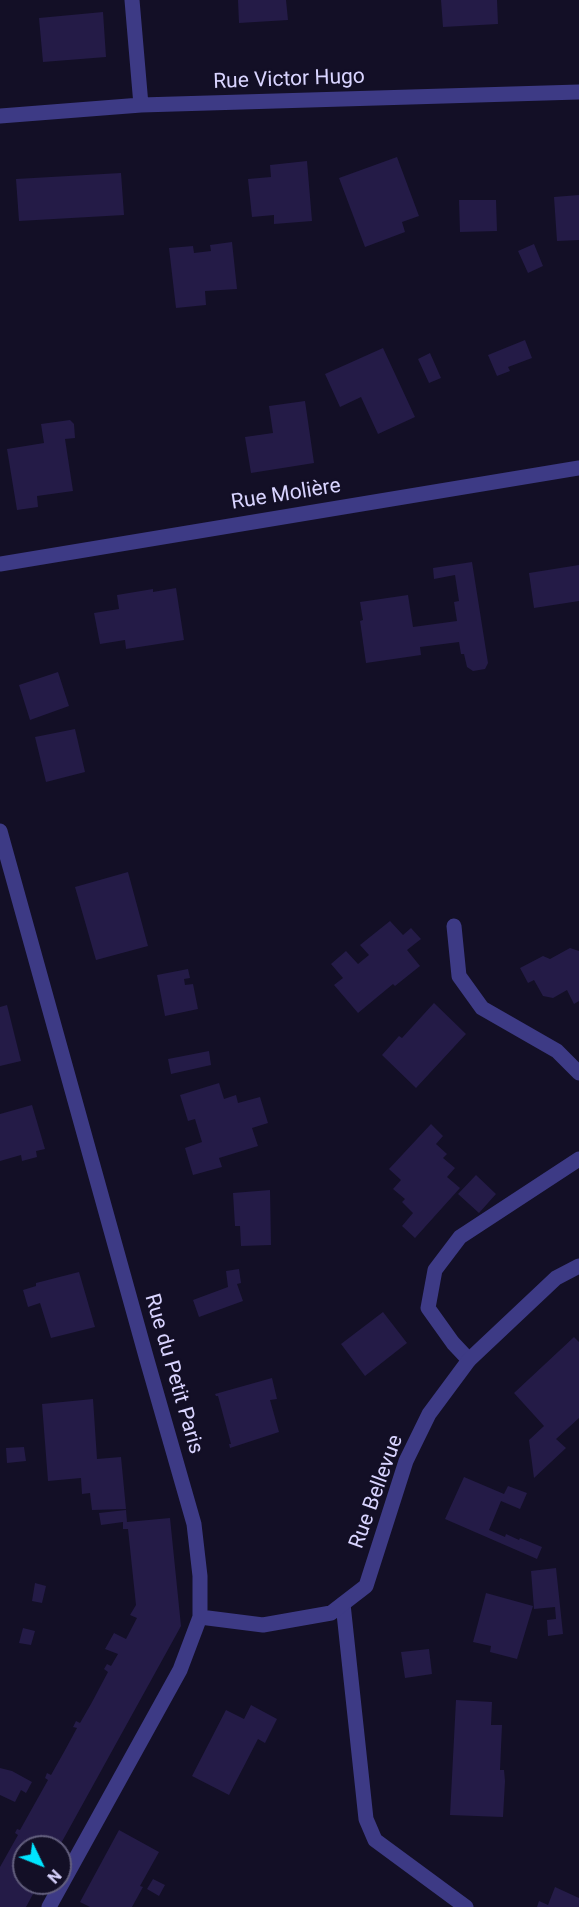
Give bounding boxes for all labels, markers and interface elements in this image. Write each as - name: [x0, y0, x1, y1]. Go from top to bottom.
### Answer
- street label: Rue Victor Hugo: [213, 65, 365, 95]
- street label: Rue Molière: [229, 474, 343, 516]
- street label: Rue du Petit Paris: [138, 1291, 208, 1457]
- street label: Rue Bellevue: [345, 1432, 409, 1552]
- north arrow: [12, 1835, 72, 1895]
- text: N: [43, 1866, 65, 1887]

